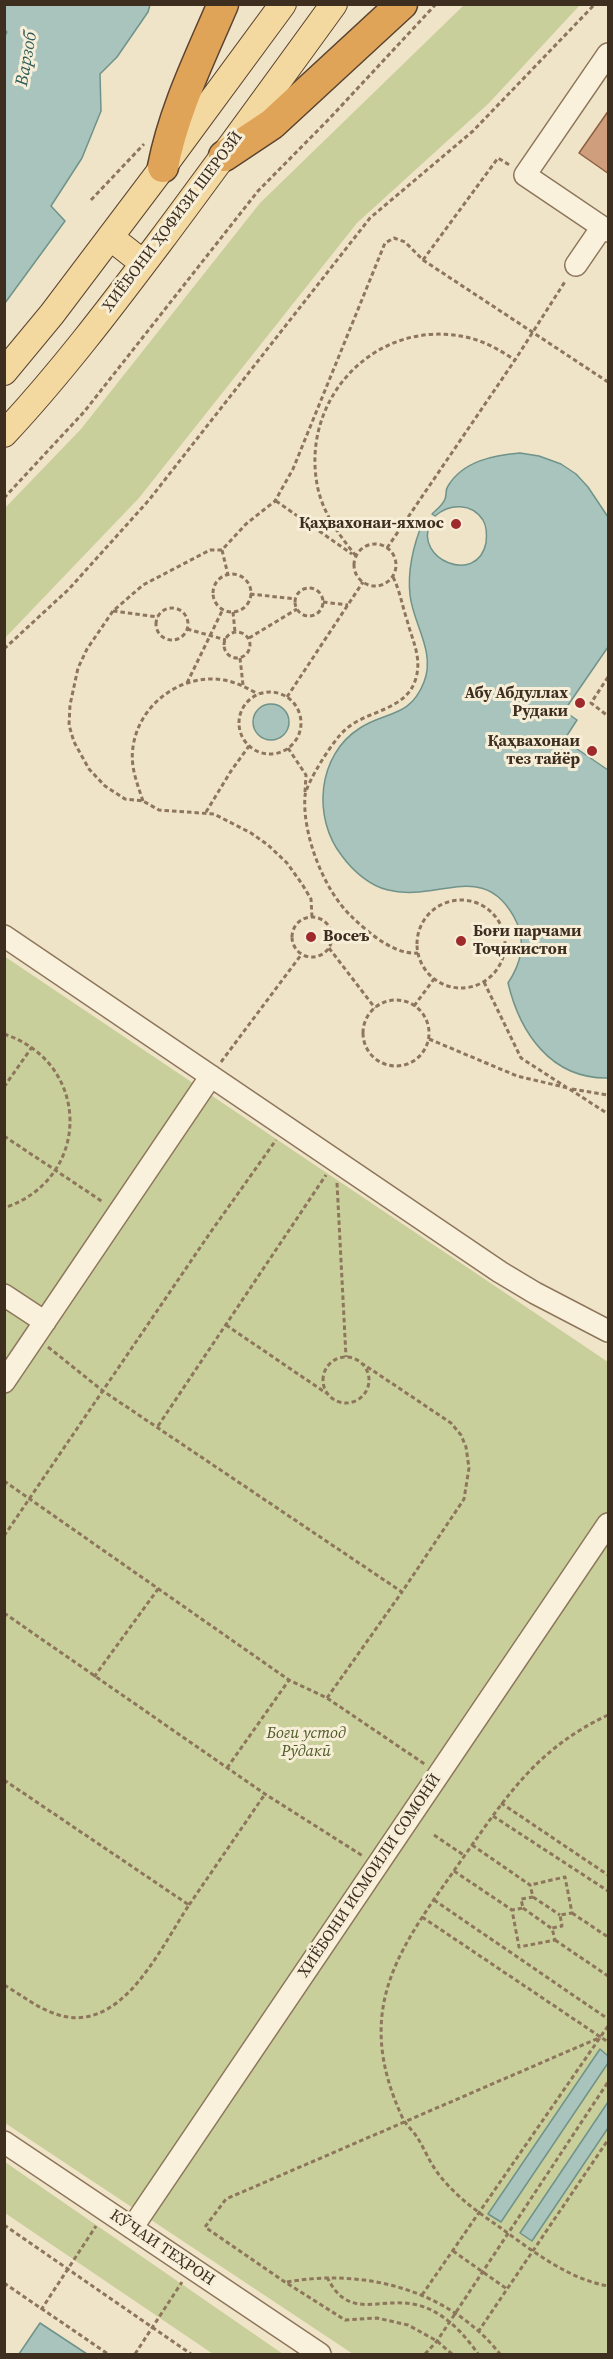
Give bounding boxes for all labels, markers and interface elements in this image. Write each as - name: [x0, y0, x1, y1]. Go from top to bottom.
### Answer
- water label: Варзоб: [12, 30, 42, 88]
- street label: ХИЁБОНИ ҲОФИЗИ ШЕРОЗӢ: [99, 128, 247, 316]
- place label: Қаҳвахонаи-яхмос: [299, 514, 444, 534]
- marker: Қаҳвахонаи-яхмос: [449, 517, 463, 531]
- place label: Абу Абдуллах Рудаки: [464, 684, 568, 722]
- marker: Абу Абдуллах Рудаки: [573, 696, 587, 710]
- place label: Қаҳвахонаи тез тайёр: [487, 732, 580, 770]
- marker: Қаҳвахонаи тез тайёр: [585, 744, 599, 758]
- place label: Боғи парчами Тоҷикистон: [473, 922, 582, 960]
- place label: Восеъ: [323, 927, 369, 947]
- marker: Восеъ: [304, 930, 318, 944]
- marker: Боғи парчами Тоҷикистон: [454, 934, 468, 948]
- park label: Боғи устод Рӯдакӣ: [266, 1724, 346, 1762]
- street label: ХИЁБОНИ ИСМОИЛИ СОМОНӢ: [294, 1770, 446, 1982]
- street label: КӮЧАИ ТЕҲРОН: [106, 2206, 218, 2290]

